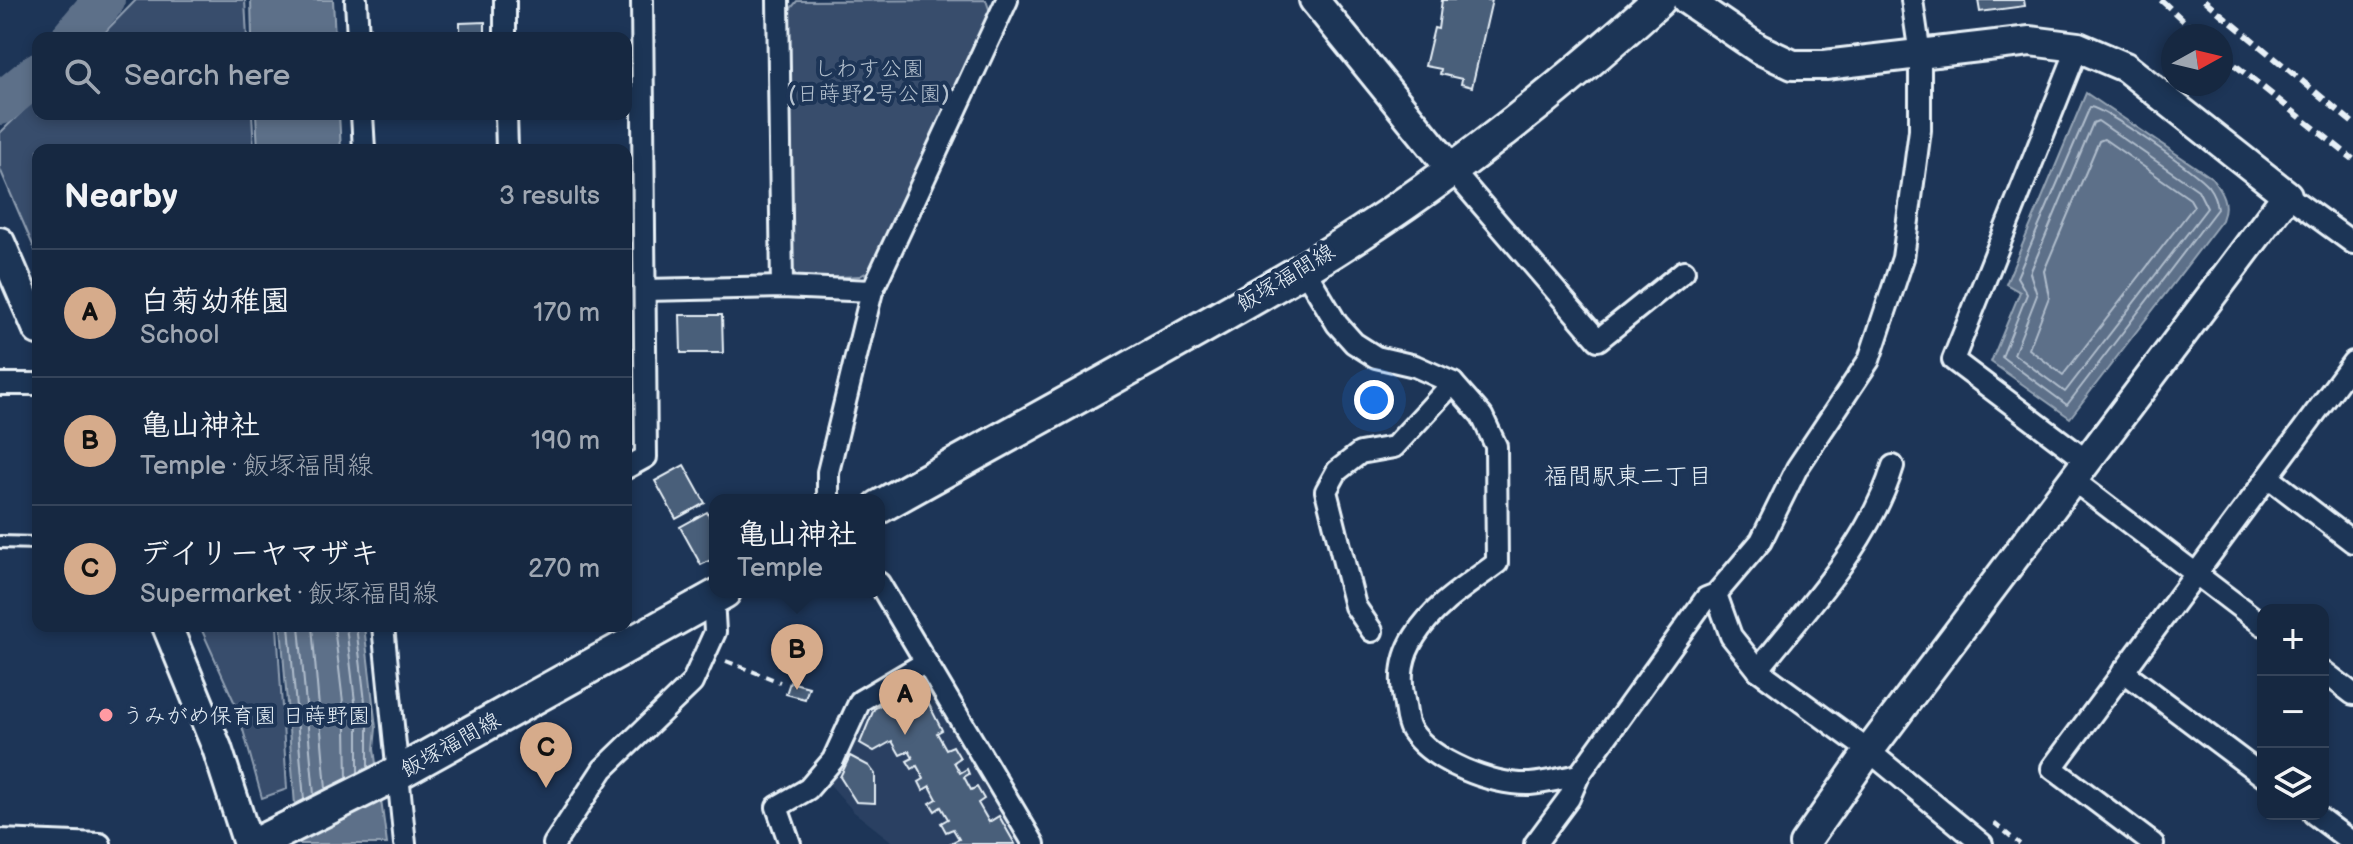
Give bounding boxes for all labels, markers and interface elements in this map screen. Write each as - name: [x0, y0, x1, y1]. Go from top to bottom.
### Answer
- north arrow: [2161, 24, 2233, 96]
- search box: [32, 32, 632, 120]
- icon: search: [60, 54, 104, 98]
- park label: しわす公園 (日蒔野2号公園): [788, 56, 950, 108]
- text: Search here: [124, 58, 290, 94]
- text: Nearby: [64, 176, 178, 217]
- text: 3 results: [499, 181, 600, 212]
- street label: 飯塚福間線: [1232, 238, 1340, 318]
- text: 白菊幼稚園: [140, 284, 290, 320]
- text: A: [82, 298, 98, 329]
- text: 170 m: [533, 298, 600, 329]
- text: School: [140, 320, 219, 351]
- your location: [1354, 380, 1394, 420]
- text: 亀山神社: [140, 408, 260, 444]
- text: B: [81, 426, 99, 457]
- text: 190 m: [531, 426, 600, 457]
- text: Temple · 飯塚福間線: [140, 451, 373, 482]
- district label: 福間駅東二丁目: [1544, 462, 1712, 491]
- popup: [709, 494, 885, 598]
- text: 亀山神社: [737, 517, 857, 553]
- text: デイリーヤマザキ: [140, 536, 379, 572]
- text: Temple: [737, 553, 823, 584]
- text: C: [81, 554, 99, 585]
- text: 270 m: [528, 554, 600, 585]
- text: Supermarket · 飯塚福間線: [140, 579, 438, 610]
- map controls: [2257, 604, 2329, 820]
- button: +: [2257, 604, 2329, 676]
- pin: B: [771, 624, 823, 690]
- pin: A: [879, 669, 931, 735]
- button: −: [2257, 676, 2329, 748]
- place label: うみがめ保育園 日蒔野園: [122, 703, 370, 730]
- marker: うみがめ保育園 日蒔野園: [97, 706, 115, 724]
- street label: 飯塚福間線: [396, 707, 505, 784]
- pin: C: [520, 722, 572, 788]
- button: layers: [2257, 748, 2329, 820]

